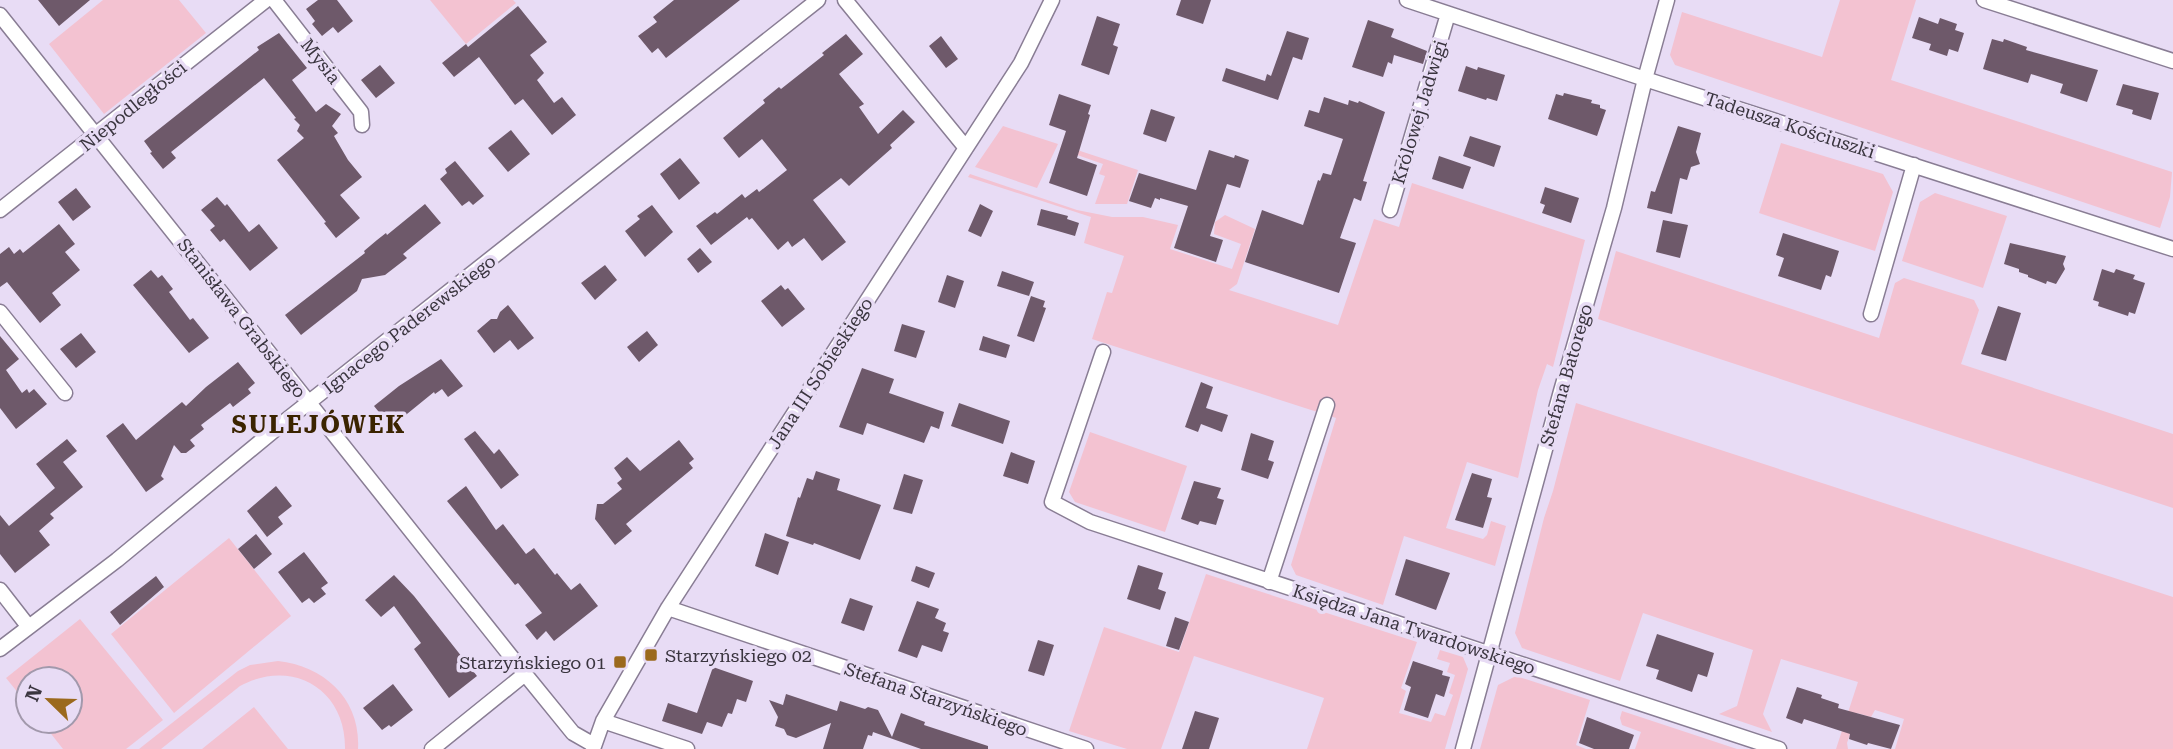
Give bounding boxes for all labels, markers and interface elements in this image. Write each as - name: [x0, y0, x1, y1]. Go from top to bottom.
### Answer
- street label: Mysia: [297, 34, 345, 88]
- street label: Królowej Jadwigi: [1387, 37, 1451, 187]
- street label: Niepodległości: [75, 56, 191, 155]
- street label: Tadeusza Kościuszki: [1702, 88, 1878, 162]
- street label: Stanisława Grabskiego: [173, 234, 311, 402]
- street label: Ignacego Paderewskiego: [318, 250, 500, 398]
- street label: Jana III Sobieskiego: [763, 293, 877, 453]
- street label: Stefana Batorego: [1536, 302, 1596, 448]
- district label: SULEJÓWEK: [232, 409, 406, 439]
- street label: Księdza Jana Twardowskiego: [1290, 580, 1538, 678]
- place label: Starzyńskiego 02: [665, 645, 812, 666]
- marker: Starzyńskiego 02: [643, 647, 659, 663]
- place label: Starzyńskiego 01: [459, 652, 606, 673]
- marker: Starzyńskiego 01: [612, 654, 628, 670]
- street label: Stefana Starzyńskiego: [842, 658, 1030, 740]
- north arrow: [14, 665, 84, 735]
- text: N: [20, 682, 47, 705]

